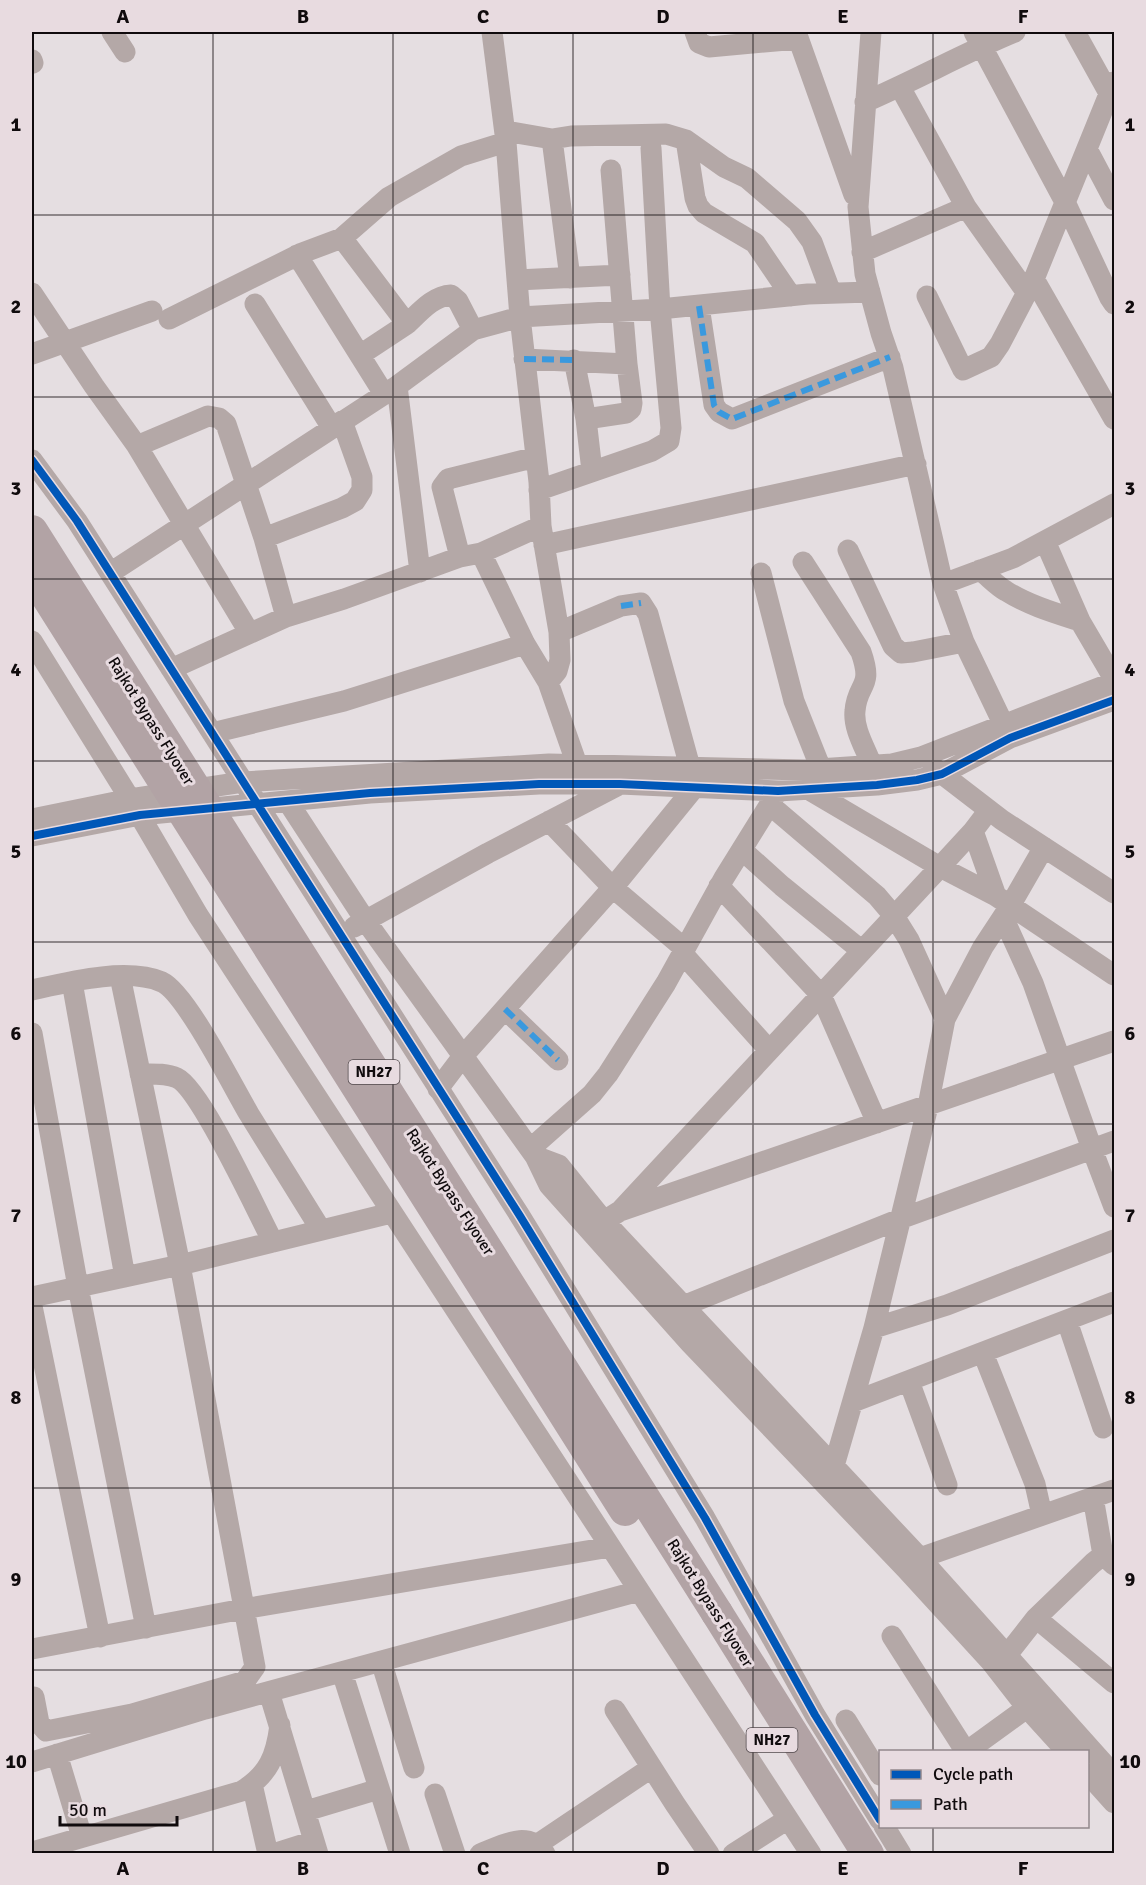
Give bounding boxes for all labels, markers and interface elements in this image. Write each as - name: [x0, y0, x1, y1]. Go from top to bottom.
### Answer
- text: A: [117, 4, 130, 29]
- text: B: [297, 4, 309, 29]
- text: C: [477, 4, 489, 29]
- text: D: [656, 4, 670, 29]
- text: E: [837, 4, 849, 29]
- text: F: [1018, 4, 1029, 29]
- text: 1: [11, 112, 22, 137]
- text: 1: [1125, 112, 1136, 137]
- text: 2: [11, 294, 21, 319]
- text: 2: [1125, 294, 1135, 319]
- text: 3: [11, 476, 21, 501]
- text: 3: [1125, 476, 1135, 501]
- street label: Rajkot Bypass Flyover: [103, 653, 199, 789]
- text: 4: [11, 657, 22, 682]
- text: 4: [1125, 657, 1136, 682]
- text: 5: [11, 839, 21, 864]
- text: 5: [1125, 839, 1135, 864]
- text: 6: [11, 1021, 22, 1046]
- text: 6: [1125, 1021, 1136, 1046]
- road number: NH27: [348, 1060, 400, 1084]
- street label: Rajkot Bypass Flyover: [401, 1125, 499, 1259]
- text: 7: [11, 1203, 22, 1228]
- text: 7: [1125, 1203, 1136, 1228]
- text: 8: [11, 1385, 22, 1410]
- text: 8: [1125, 1385, 1136, 1410]
- street label: Rajkot Bypass Flyover: [662, 1535, 758, 1671]
- text: 9: [11, 1567, 22, 1592]
- text: 9: [1125, 1567, 1136, 1592]
- road number: NH27: [746, 1728, 798, 1752]
- text: 10: [5, 1749, 27, 1774]
- text: 10: [1119, 1749, 1141, 1774]
- legend: [879, 1750, 1089, 1828]
- text: Cycle path: [933, 1763, 1013, 1785]
- scale bar: [60, 1789, 177, 1827]
- text: Path: [933, 1793, 968, 1815]
- text: 50 m: [69, 1799, 107, 1821]
- text: A: [117, 1856, 130, 1881]
- text: B: [297, 1856, 309, 1881]
- text: C: [477, 1856, 489, 1881]
- text: D: [656, 1856, 670, 1881]
- text: E: [837, 1856, 849, 1881]
- text: F: [1018, 1856, 1029, 1881]

